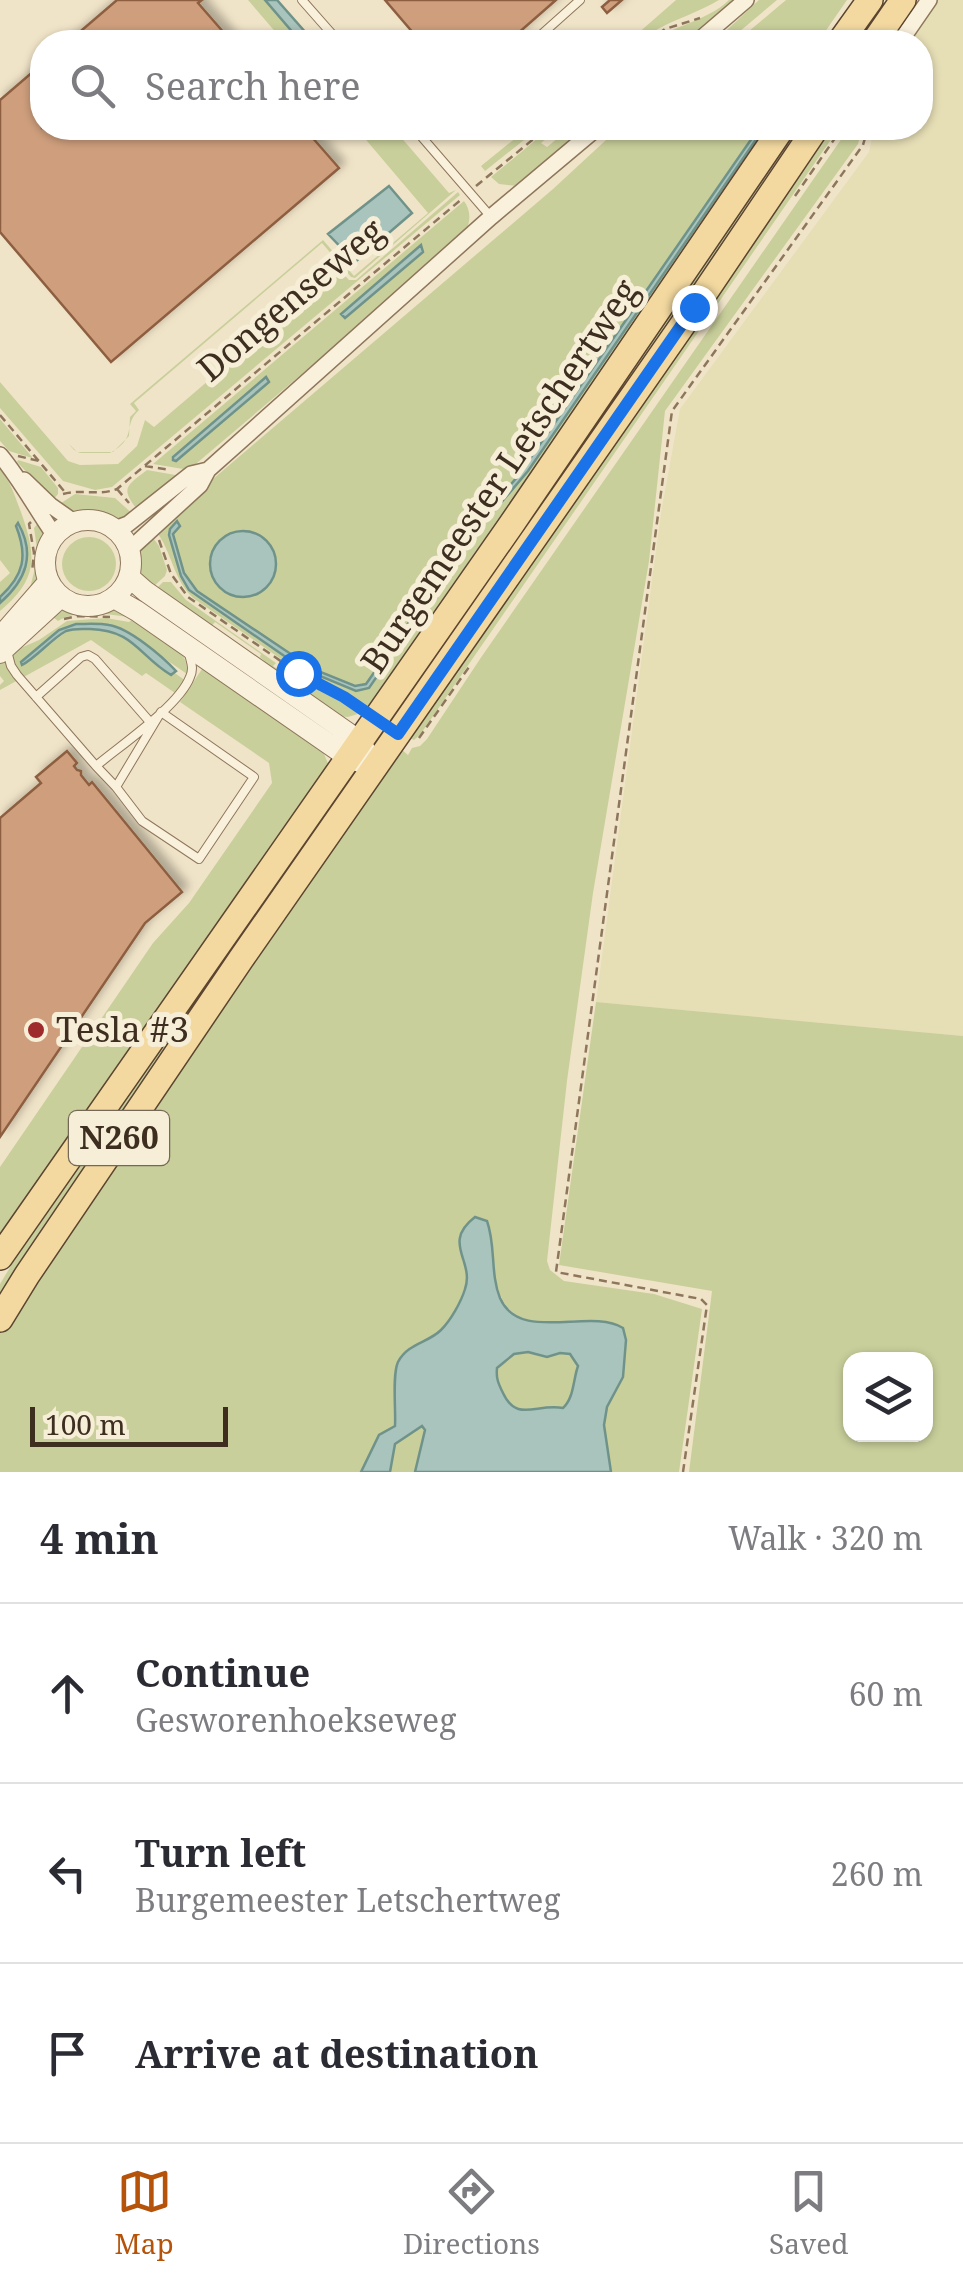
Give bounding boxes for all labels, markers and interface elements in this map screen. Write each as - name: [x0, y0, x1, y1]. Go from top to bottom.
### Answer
- search box: [30, 30, 933, 140]
- icon: search: [65, 58, 120, 113]
- text: Search here: [145, 59, 361, 111]
- street label: Dongenseweg: [187, 207, 394, 391]
- street label: Burgemeester Letschertweg: [349, 269, 648, 681]
- route end: [672, 285, 718, 331]
- route start: [276, 651, 322, 697]
- place label: Tesla #3: [56, 1005, 189, 1052]
- marker: Tesla #3: [25, 1019, 47, 1041]
- road number: N260: [69, 1111, 169, 1165]
- map controls: [843, 1352, 933, 1442]
- button: layers: [843, 1352, 933, 1442]
- scale bar: [30, 1402, 228, 1446]
- text: 100 m: [45, 1405, 126, 1443]
- text: 4 min: [40, 1509, 159, 1566]
- text: Walk · 320 m: [728, 1516, 923, 1559]
- text: Continue: [135, 1646, 310, 1698]
- icon: ahead: [40, 1666, 95, 1721]
- text: 60 m: [849, 1672, 923, 1715]
- text: Gesworenhoekseweg: [135, 1698, 456, 1741]
- text: Turn left: [135, 1826, 306, 1878]
- icon: left: [40, 1846, 95, 1901]
- text: 260 m: [831, 1852, 923, 1895]
- text: Burgemeester Letschertweg: [135, 1878, 561, 1921]
- icon: arrive: [40, 2026, 95, 2081]
- text: Arrive at destination: [135, 2027, 539, 2079]
- tab: Map: [115, 2164, 174, 2262]
- tab: Directions: [403, 2164, 540, 2262]
- tab: Saved: [769, 2164, 848, 2262]

